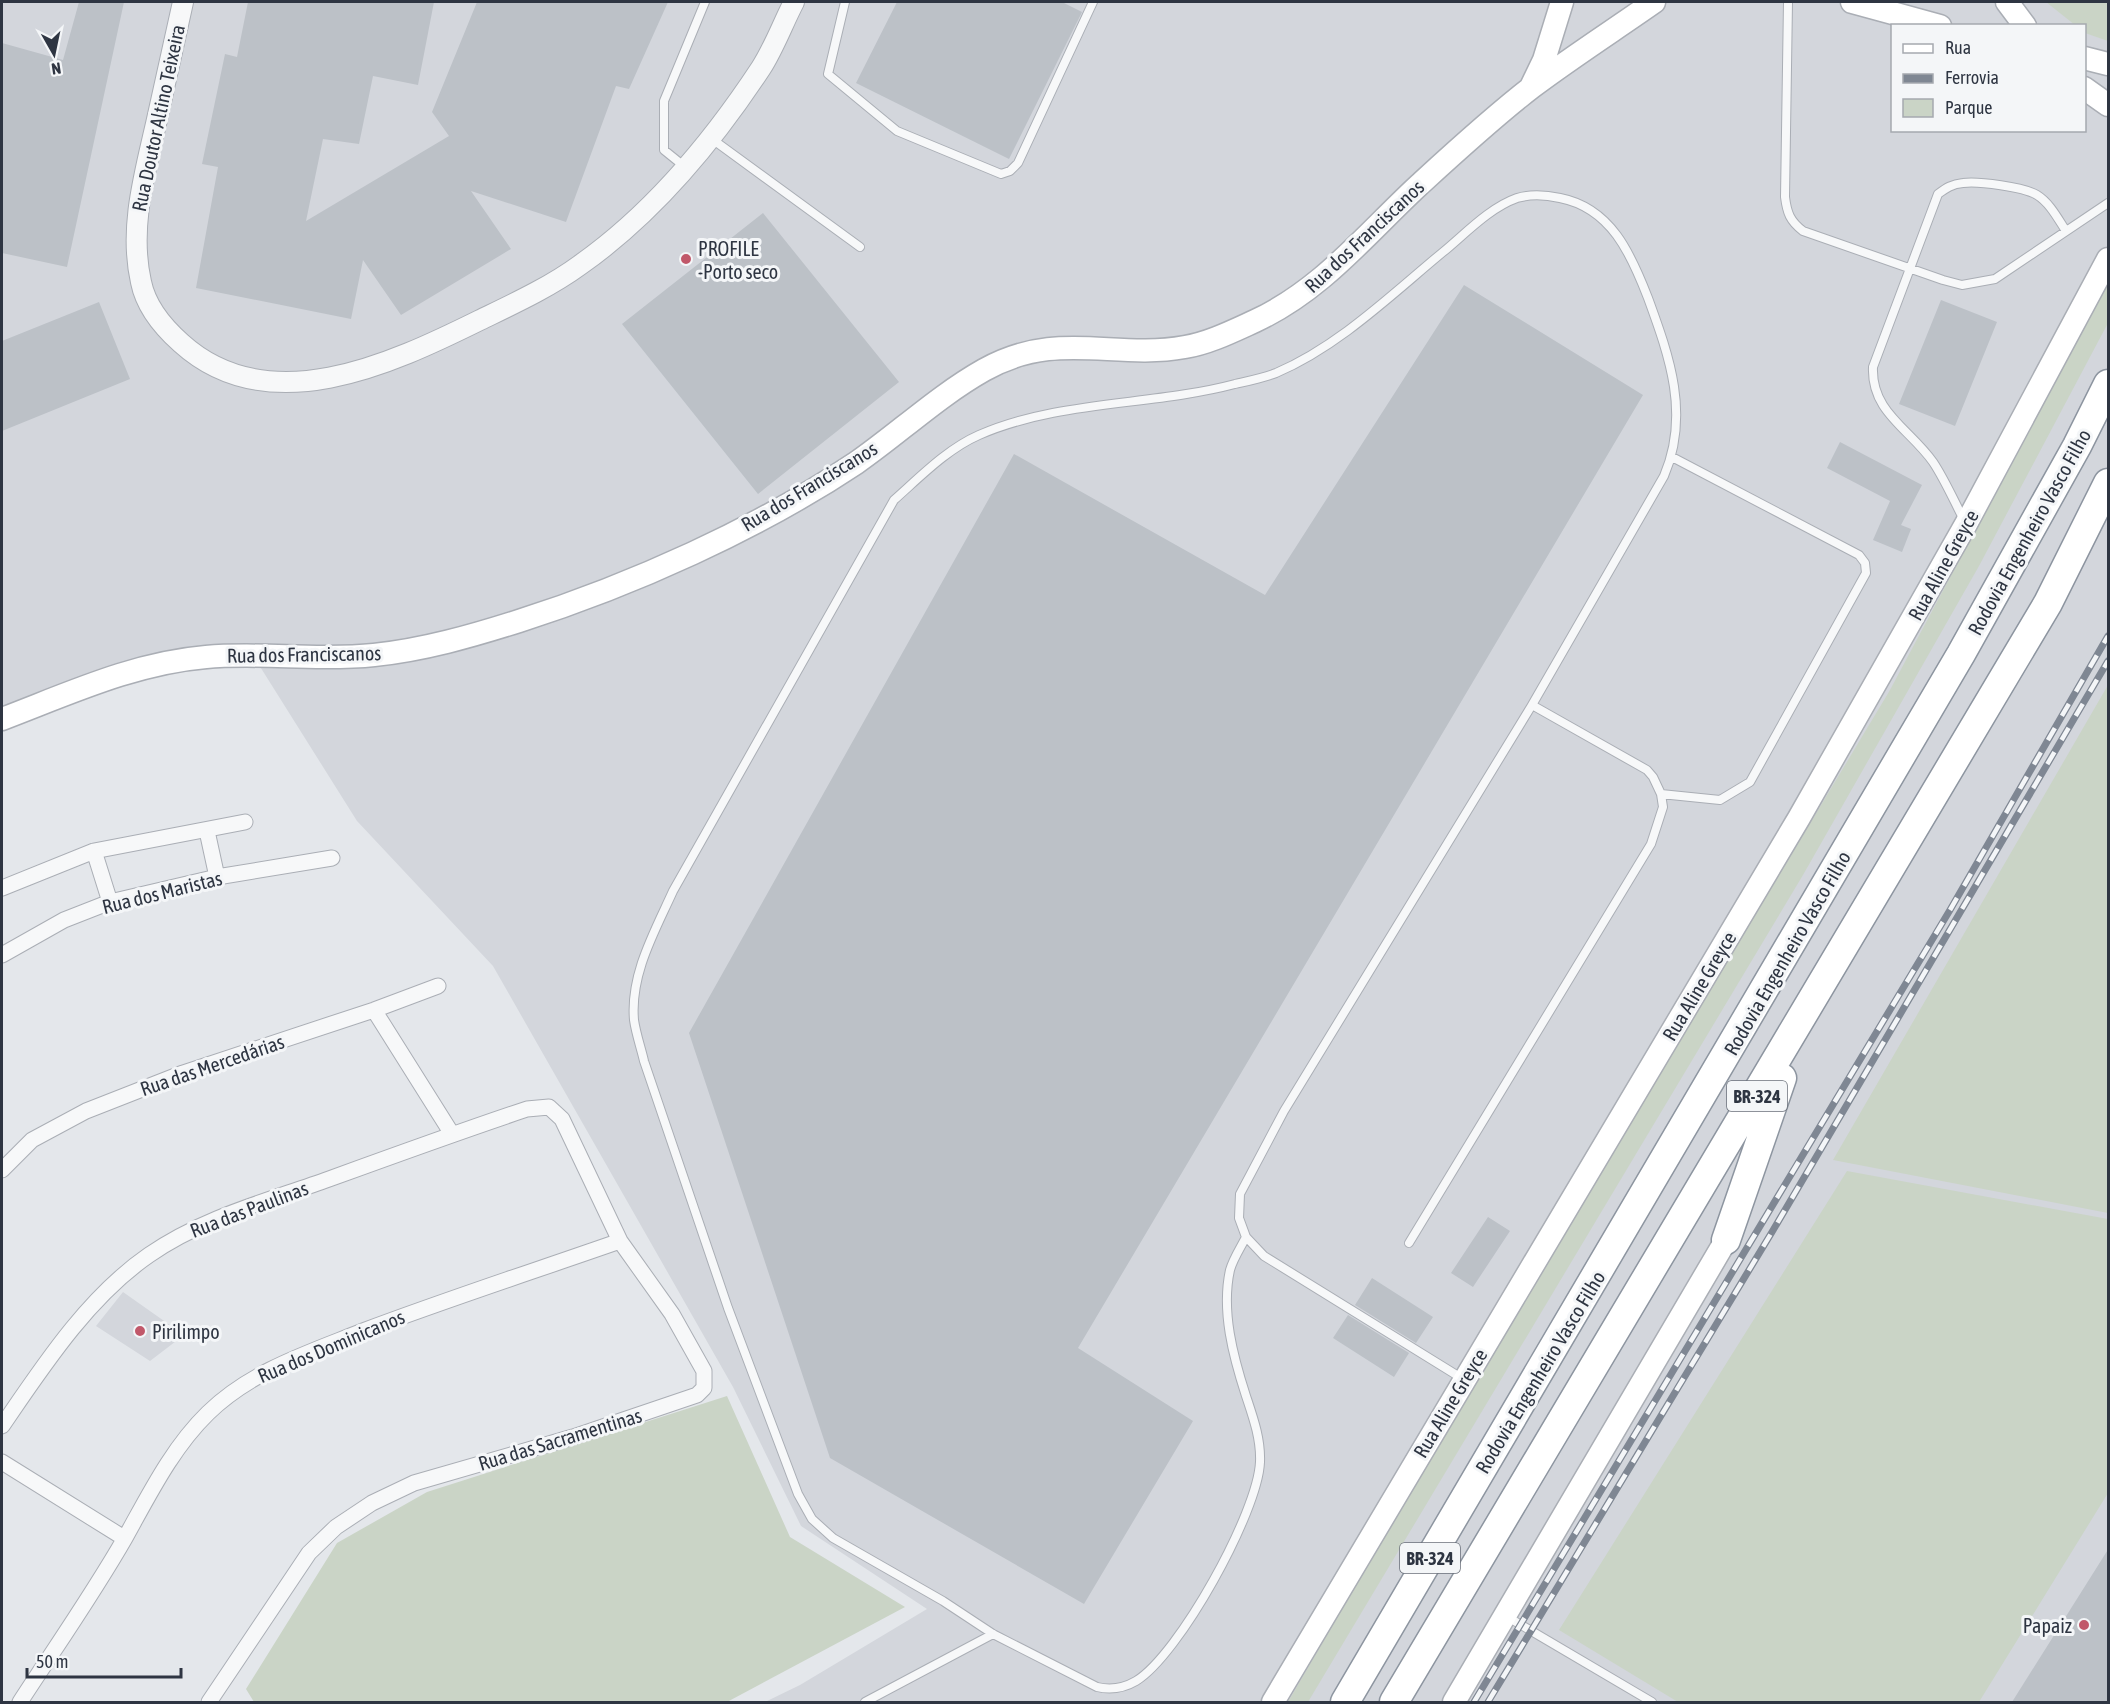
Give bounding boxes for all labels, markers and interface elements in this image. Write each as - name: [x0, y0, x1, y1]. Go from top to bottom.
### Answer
- street label: Rua Doutor Altino Teixeira: [127, 22, 189, 214]
- north arrow: [24, 24, 84, 84]
- legend: [1891, 24, 2086, 132]
- text: Rua: [1945, 37, 1971, 58]
- text: N: [50, 59, 62, 78]
- text: Ferrovia: [1945, 67, 1999, 88]
- text: Parque: [1945, 97, 1993, 118]
- street label: Rua dos Franciscanos: [1300, 175, 1428, 297]
- place label: PROFILE -Porto seco: [698, 237, 778, 283]
- marker: PROFILE -Porto seco: [679, 252, 693, 266]
- street label: Rodovia Engenheiro Vasco Filho: [1963, 425, 2095, 639]
- street label: Rua dos Franciscanos: [737, 436, 881, 536]
- street label: Rua Aline Greyce: [1903, 506, 1983, 624]
- street label: Rua dos Franciscanos: [227, 641, 381, 667]
- street label: Rodovia Engenheiro Vasco Filho: [1719, 847, 1855, 1059]
- street label: Rua dos Maristas: [100, 866, 224, 918]
- street label: Rua Aline Greyce: [1658, 927, 1740, 1045]
- street label: Rua das Mercedárias: [137, 1030, 287, 1100]
- road number: BR-324: [1727, 1081, 1787, 1111]
- street label: Rua das Paulinas: [187, 1176, 311, 1242]
- street label: Rodovia Engenheiro Vasco Filho: [1470, 1267, 1610, 1477]
- street label: Rua dos Dominicanos: [254, 1305, 408, 1387]
- place label: Pirilimpo: [152, 1320, 220, 1343]
- marker: Pirilimpo: [133, 1324, 147, 1338]
- street label: Rua Aline Greyce: [1409, 1344, 1491, 1462]
- street label: Rua das Sacramentinas: [475, 1403, 645, 1475]
- road number: BR-324: [1400, 1543, 1460, 1573]
- place label: Papaiz: [2023, 1614, 2072, 1637]
- marker: Papaiz: [2077, 1618, 2091, 1632]
- scale bar: [27, 1641, 182, 1679]
- text: 50 m: [36, 1651, 68, 1672]

